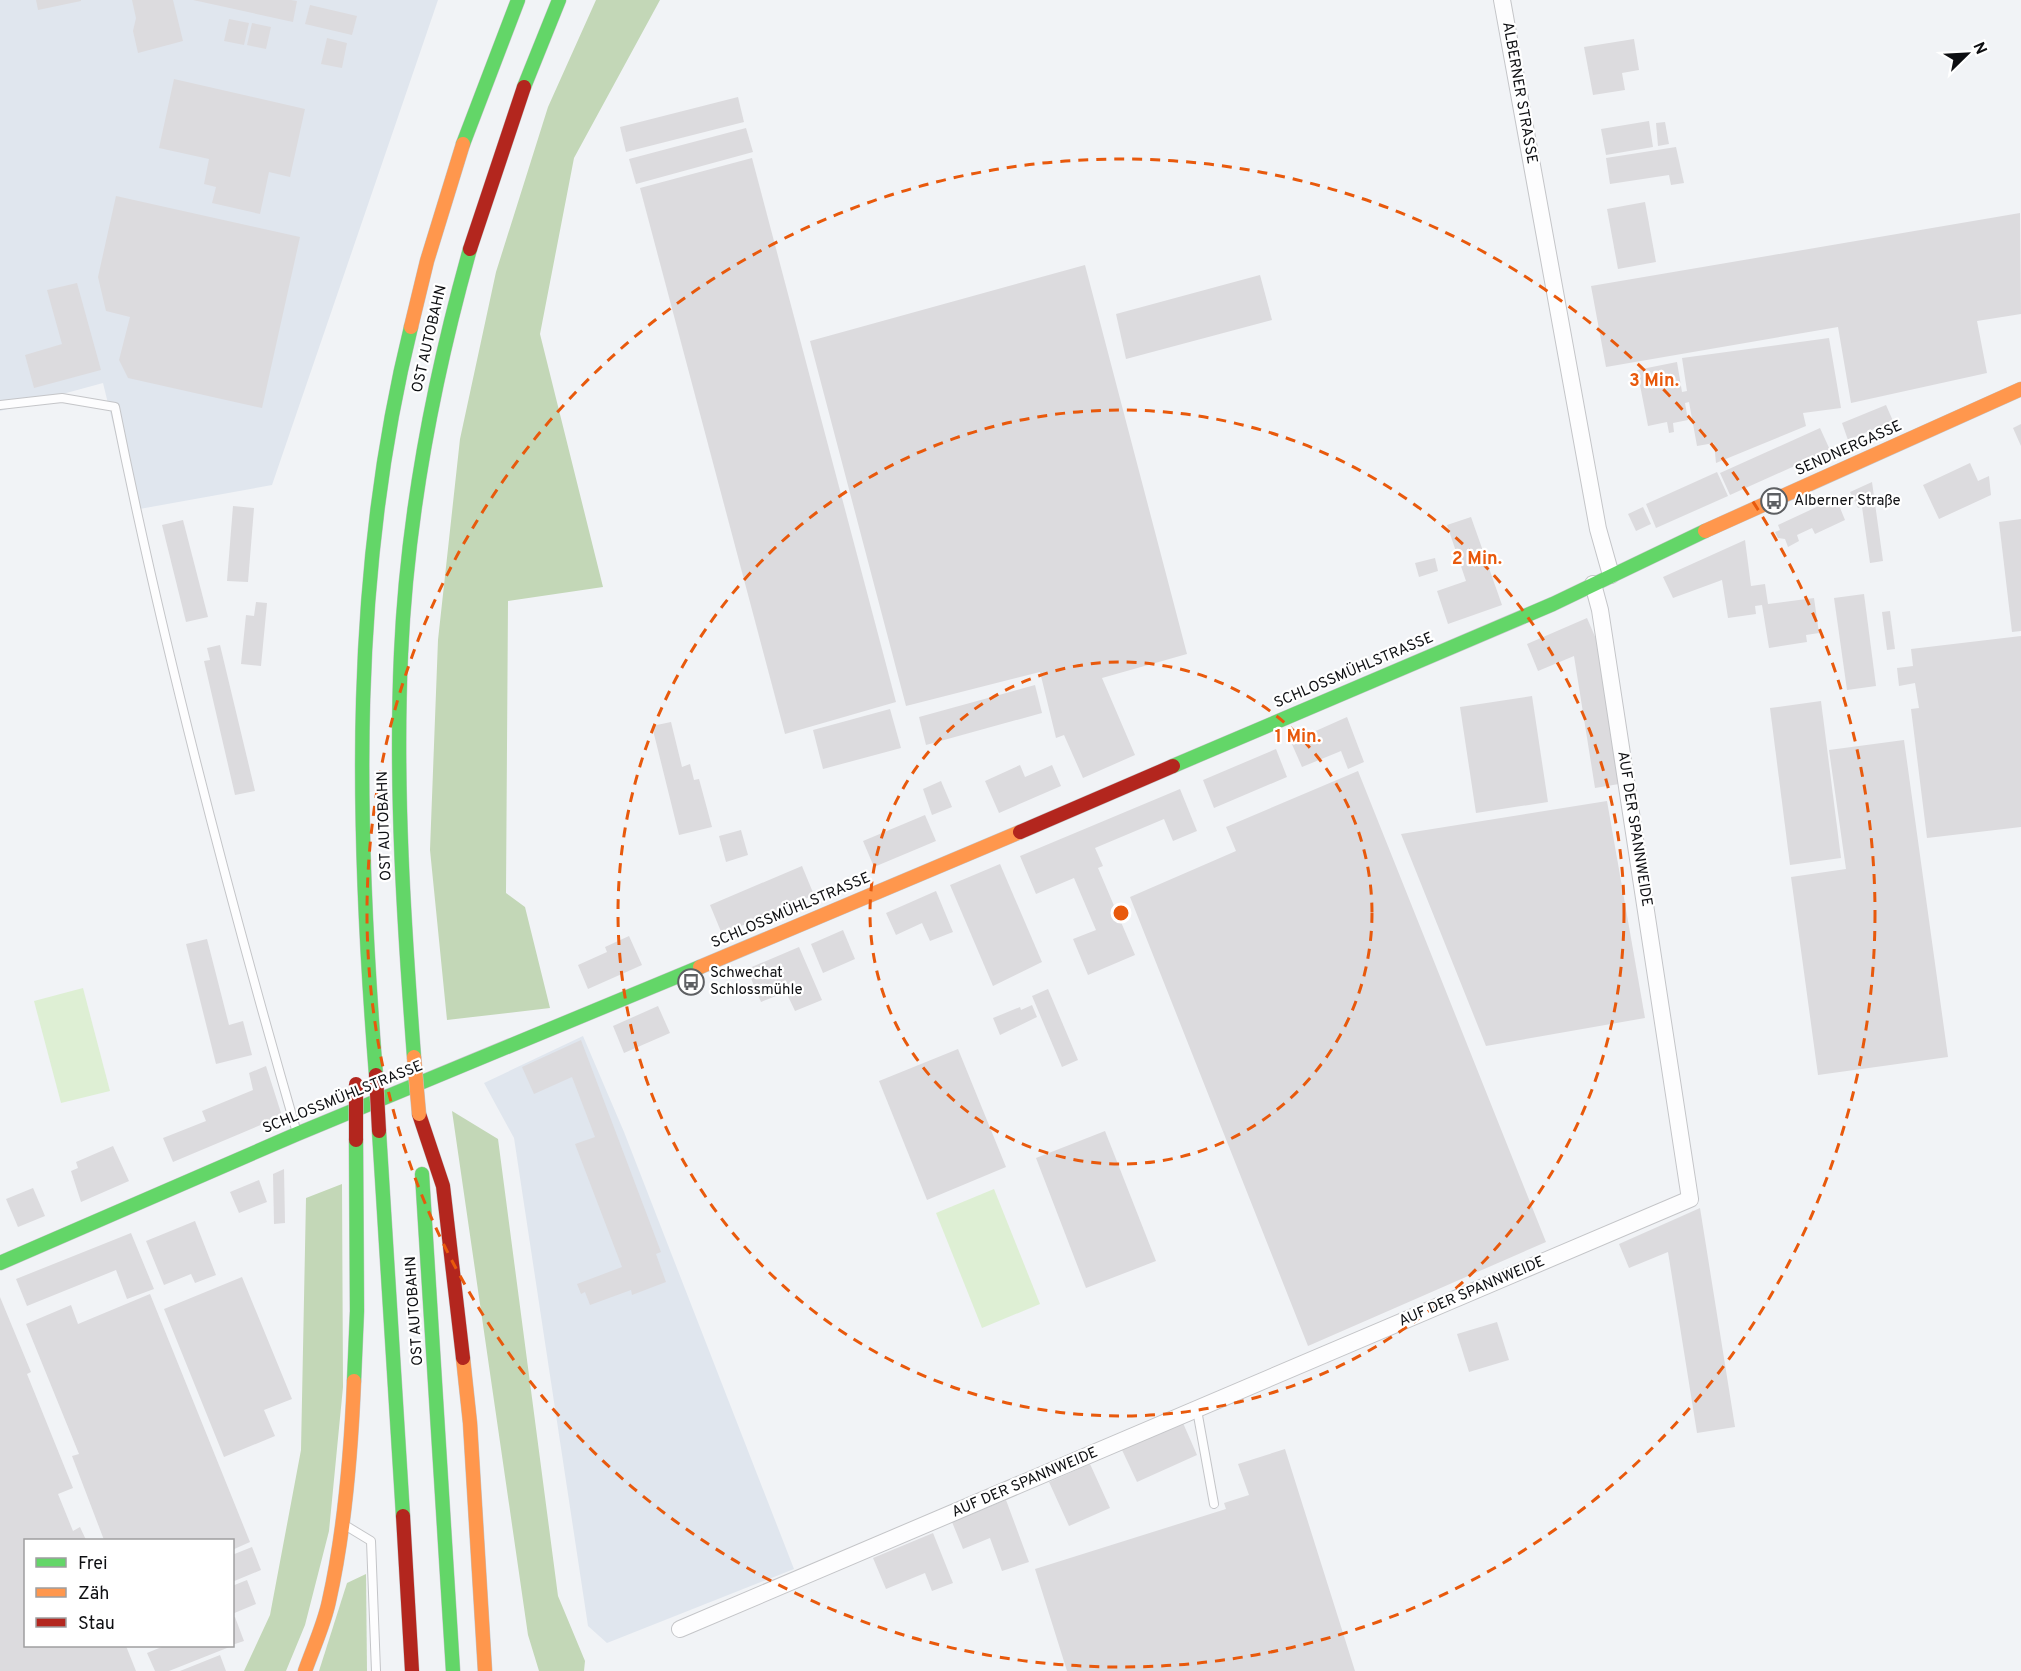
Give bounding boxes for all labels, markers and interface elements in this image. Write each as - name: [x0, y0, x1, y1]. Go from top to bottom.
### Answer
- street label: ALBERNER STRASSE: [1497, 21, 1541, 165]
- north arrow: [1937, 24, 1997, 84]
- text: N: [1967, 39, 1990, 58]
- street label: OST AUTOBAHN: [408, 283, 452, 395]
- text: 3 Min.: [1629, 370, 1679, 393]
- street label: SENDNERGASSE: [1793, 417, 1905, 481]
- bus stop icon: Alberner Straße: [1759, 486, 1789, 516]
- place label: Alberner Straße: [1794, 492, 1901, 511]
- text: 2 Min.: [1452, 548, 1502, 571]
- street label: SCHLOSSMÜHLSTRASSE: [1271, 628, 1437, 713]
- text: 1 Min.: [1275, 726, 1321, 749]
- street label: AUF DER SPANNWEIDE: [1612, 750, 1656, 908]
- street label: OST AUTOBAHN: [374, 771, 396, 881]
- street label: SCHLOSSMÜHLSTRASSE: [708, 868, 874, 953]
- centre of rings: [1111, 903, 1131, 923]
- place label: Schwechat Schlossmühle: [710, 964, 802, 1000]
- bus stop icon: Schwechat Schlossmühle: [676, 967, 706, 997]
- street label: SCHLOSSMÜHLSTRASSE: [260, 1056, 426, 1139]
- street label: AUF DER SPANNWEIDE: [1396, 1253, 1548, 1331]
- street label: OST AUTOBAHN: [402, 1256, 428, 1366]
- street label: AUF DER SPANNWEIDE: [949, 1444, 1101, 1522]
- legend: [24, 1539, 234, 1647]
- text: Frei: [78, 1553, 108, 1576]
- text: Zäh: [78, 1583, 109, 1606]
- text: Stau: [78, 1613, 115, 1636]

